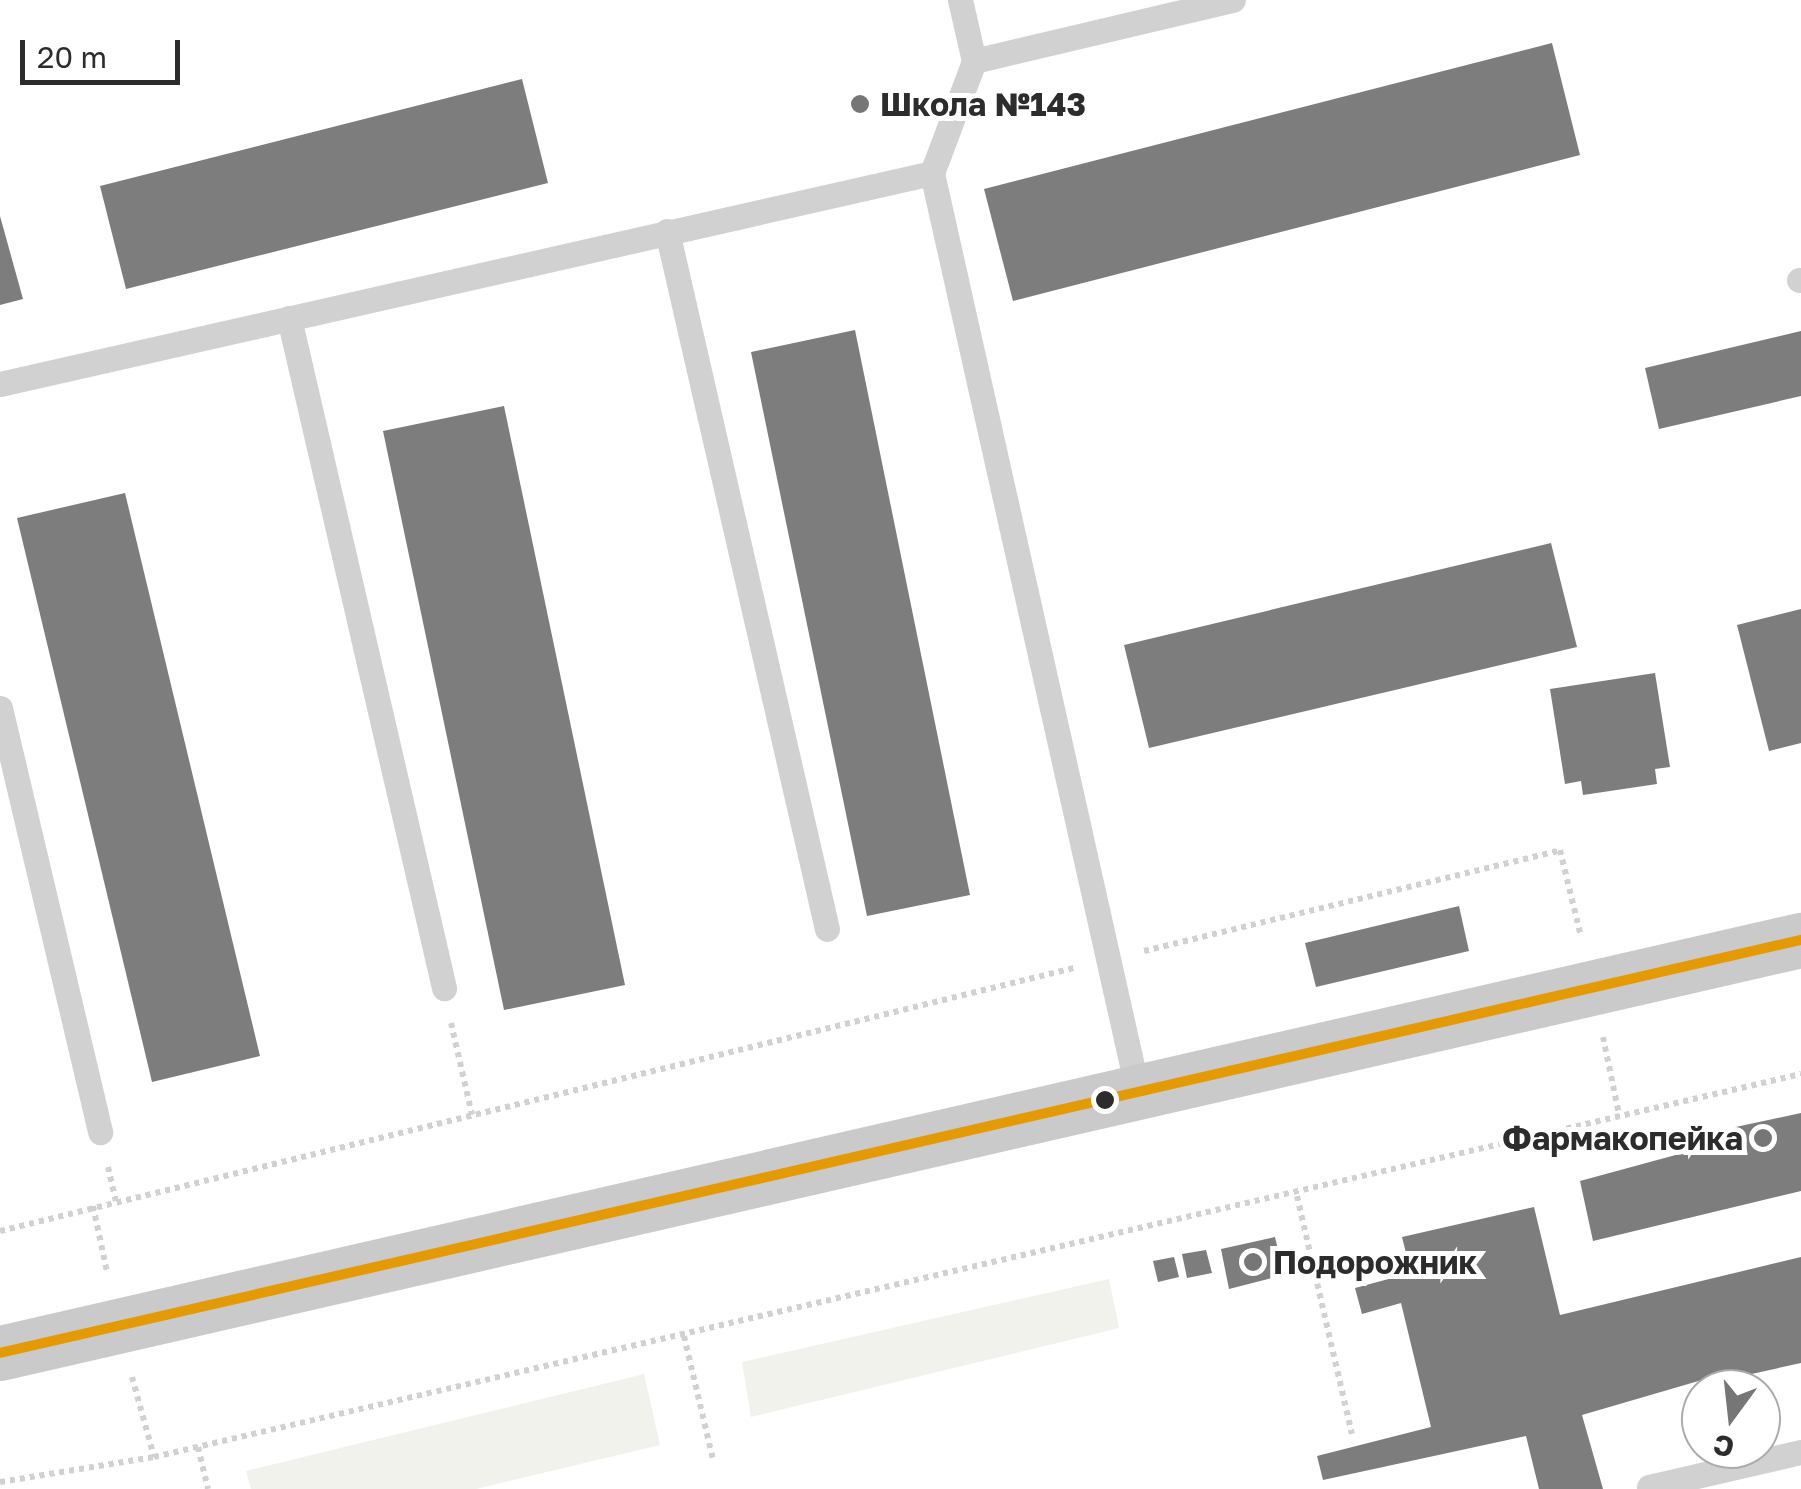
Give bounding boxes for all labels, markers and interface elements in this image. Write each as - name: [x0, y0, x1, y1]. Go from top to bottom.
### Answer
- scale bar: [25, 20, 185, 82]
- text: 20 m: [37, 39, 107, 75]
- place label: Школа №143: [880, 85, 1086, 123]
- marker: Школа №143: [849, 93, 871, 115]
- unlabelled marker: [1095, 1090, 1115, 1110]
- place label: Фармакопейка: [1502, 1119, 1743, 1157]
- marker: Фармакопейка: [1752, 1127, 1774, 1149]
- place label: Подорожник: [1273, 1243, 1477, 1281]
- marker: Подорожник: [1242, 1251, 1264, 1273]
- north arrow: [1681, 1369, 1781, 1469]
- text: С: [1710, 1428, 1738, 1465]

